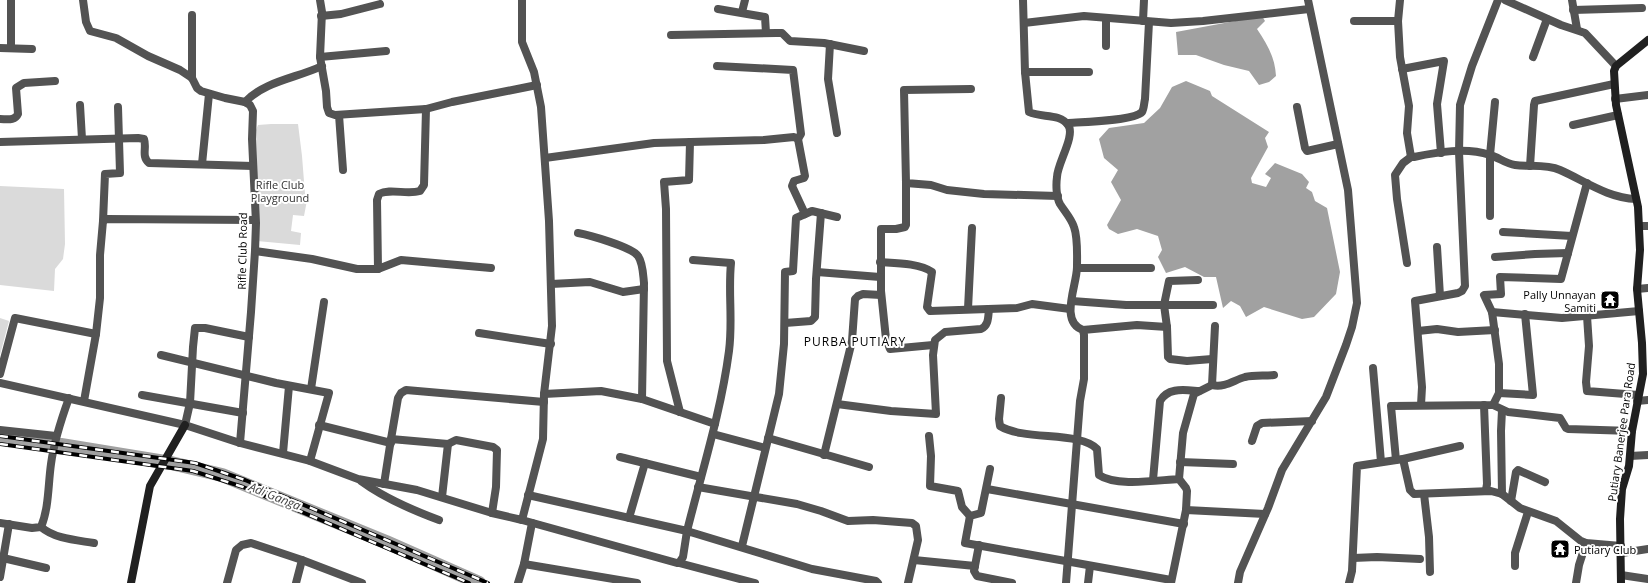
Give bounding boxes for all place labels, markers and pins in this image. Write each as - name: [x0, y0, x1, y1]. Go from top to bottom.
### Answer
- place label: Pally Unnayan Samiti: [1523, 287, 1596, 315]
- temple icon: Pally Unnayan Samiti: [1599, 289, 1621, 311]
- temple icon: Putiary Club: [1549, 538, 1571, 560]
- place label: Putiary Club: [1574, 542, 1636, 557]

